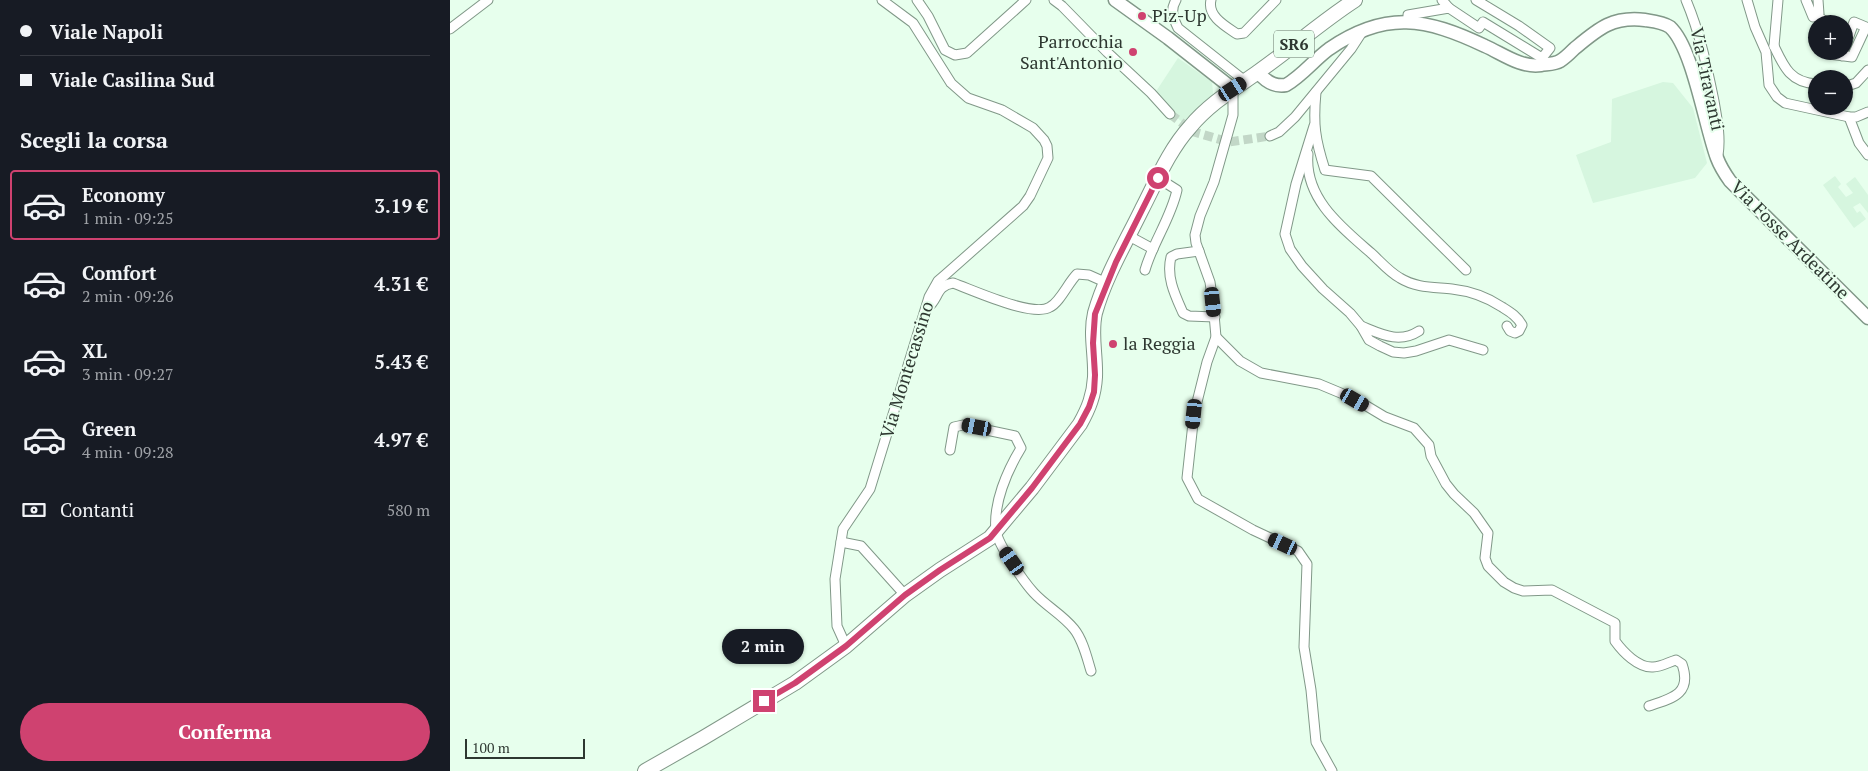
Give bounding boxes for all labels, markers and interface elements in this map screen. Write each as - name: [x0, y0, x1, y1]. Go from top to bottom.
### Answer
- place label: Piz-Up: [1152, 3, 1207, 27]
- marker: Piz-Up: [1136, 10, 1148, 22]
- map controls: [1808, 15, 1853, 115]
- button: +: [1808, 15, 1853, 60]
- text: Viale Napoli: [50, 19, 163, 44]
- street label: Via Tiravanti: [1685, 25, 1731, 133]
- place label: Parrocchia Sant'Antonio: [1020, 29, 1123, 74]
- road number: SR6: [1274, 31, 1314, 58]
- marker: Parrocchia Sant'Antonio: [1127, 46, 1139, 58]
- text: Viale Casilina Sud: [50, 67, 215, 92]
- button: −: [1808, 70, 1853, 115]
- car: [1216, 75, 1249, 103]
- text: Scegli la corsa: [20, 125, 168, 154]
- route start: [1147, 167, 1169, 189]
- street label: Via Fosse Ardeatine: [1726, 175, 1855, 304]
- text: Economy: [82, 182, 165, 207]
- icon: car: [22, 183, 67, 228]
- text: 3.19 €: [374, 193, 428, 218]
- text: 1 min · 09:25: [82, 207, 174, 229]
- text: Comfort: [82, 260, 157, 285]
- icon: car: [22, 261, 67, 306]
- text: 4.31 €: [374, 271, 428, 296]
- text: 2 min · 09:26: [82, 285, 174, 307]
- car: [1203, 286, 1222, 318]
- street label: Via Montecassino: [874, 298, 938, 441]
- place label: la Reggia: [1123, 331, 1196, 355]
- text: XL: [82, 338, 107, 363]
- marker: la Reggia: [1107, 338, 1119, 350]
- icon: car: [22, 339, 67, 384]
- text: 5.43 €: [374, 349, 428, 374]
- text: 3 min · 09:27: [82, 363, 174, 385]
- car: [1338, 386, 1371, 414]
- car: [1184, 398, 1203, 430]
- text: Green: [82, 416, 136, 441]
- icon: car: [22, 417, 67, 462]
- car: [960, 417, 993, 437]
- text: 4.97 €: [374, 427, 428, 452]
- text: 4 min · 09:28: [82, 441, 174, 463]
- icon: cash: [20, 496, 48, 524]
- text: Contanti: [60, 497, 134, 522]
- text: 580 m: [387, 499, 430, 521]
- car: [1266, 531, 1299, 557]
- car: [997, 544, 1026, 578]
- callout: 2 min: [723, 628, 805, 664]
- text: 2 min: [741, 635, 785, 657]
- route end: [753, 690, 775, 712]
- button: Conferma: [20, 703, 430, 761]
- scale bar: [465, 736, 585, 759]
- text: 100 m: [472, 738, 510, 757]

